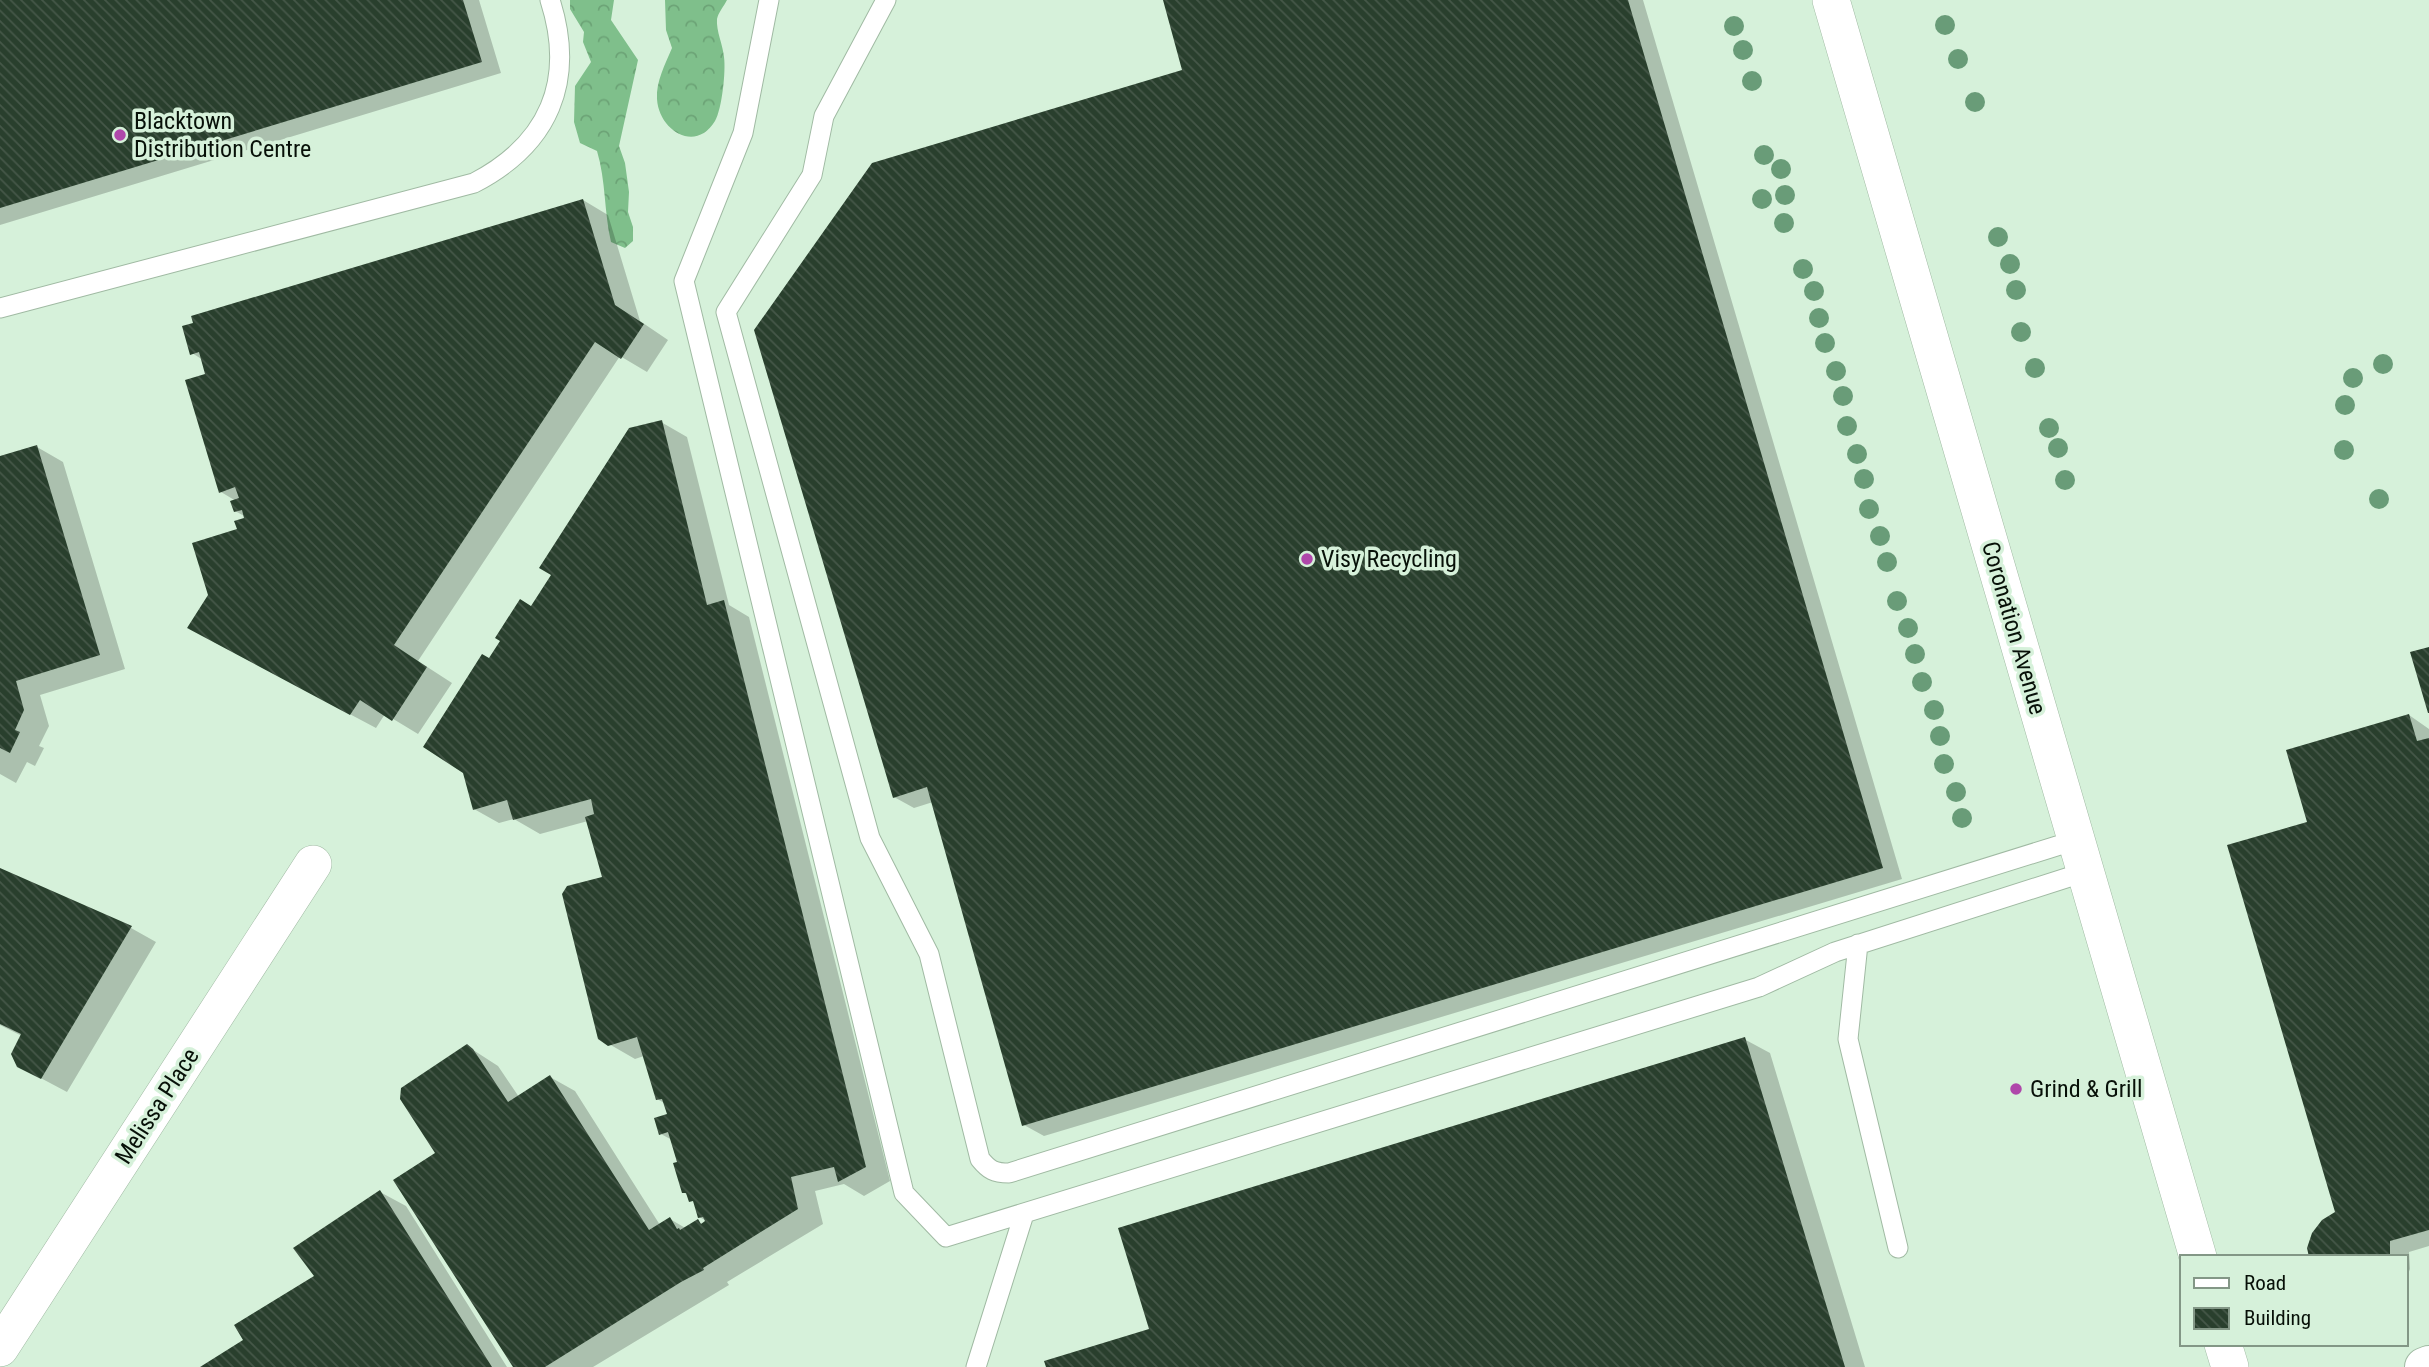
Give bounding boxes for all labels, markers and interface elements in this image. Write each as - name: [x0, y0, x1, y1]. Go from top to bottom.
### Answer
- place label: Blacktown Distribution Centre: [134, 107, 311, 163]
- marker: Blacktown Distribution Centre: [112, 127, 128, 143]
- street label: Coronation Avenue: [1976, 538, 2052, 718]
- place label: Visy Recycling: [1321, 545, 1457, 573]
- marker: Visy Recycling: [1299, 551, 1315, 567]
- street label: Melissa Place: [109, 1043, 205, 1169]
- place label: Grind & Grill: [2030, 1075, 2143, 1103]
- marker: Grind & Grill: [2008, 1081, 2024, 1097]
- legend: [2180, 1255, 2408, 1346]
- text: Road: [2244, 1271, 2286, 1295]
- text: Building: [2244, 1306, 2311, 1330]

